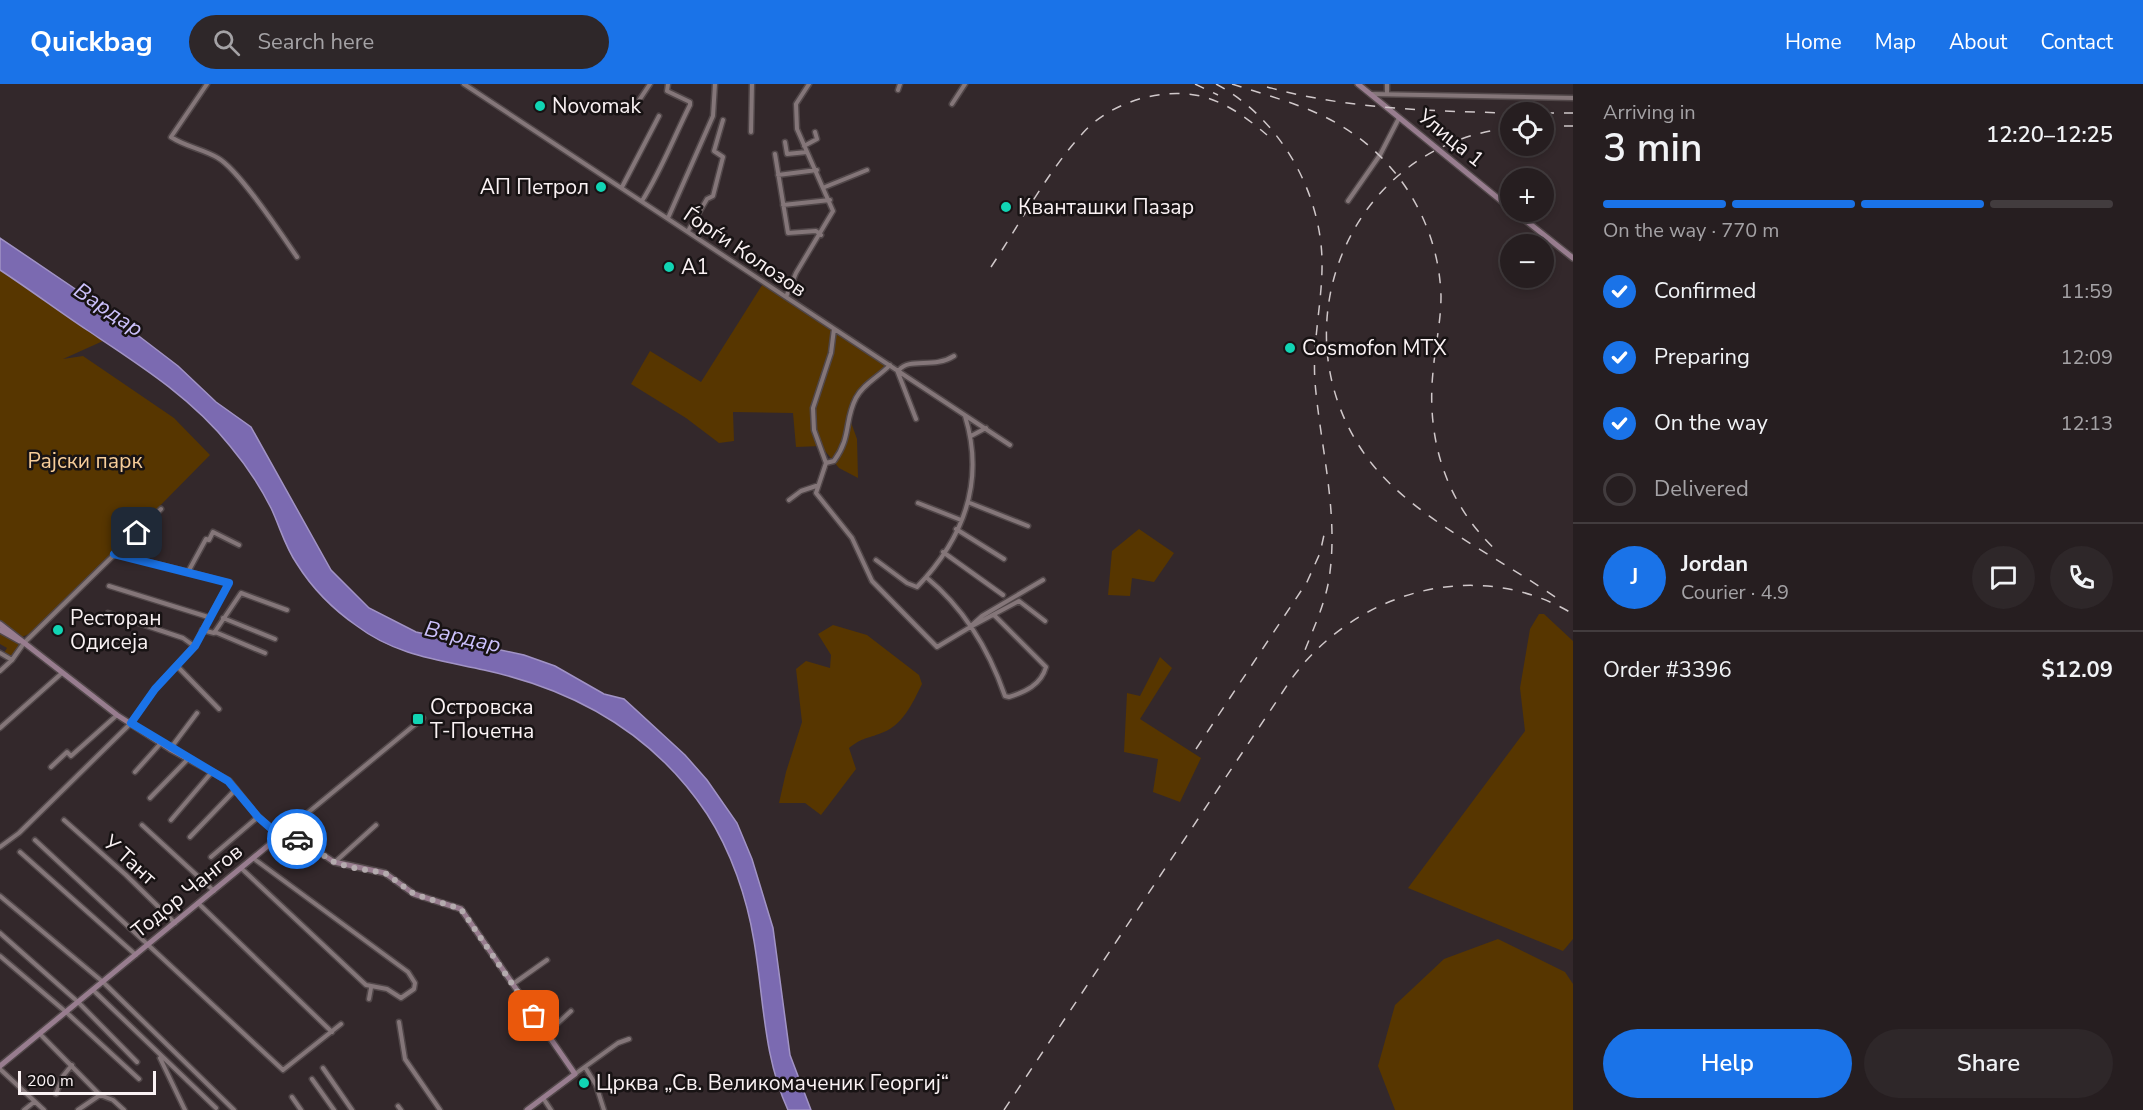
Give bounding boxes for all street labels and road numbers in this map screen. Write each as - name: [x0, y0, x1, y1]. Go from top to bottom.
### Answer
- street label: Улица 1: [1411, 102, 1490, 173]
- street label: Ѓорѓи Колозов: [678, 200, 812, 304]
- street label: У Тант: [97, 828, 163, 892]
- street label: Тодор Чангов: [126, 837, 248, 945]

